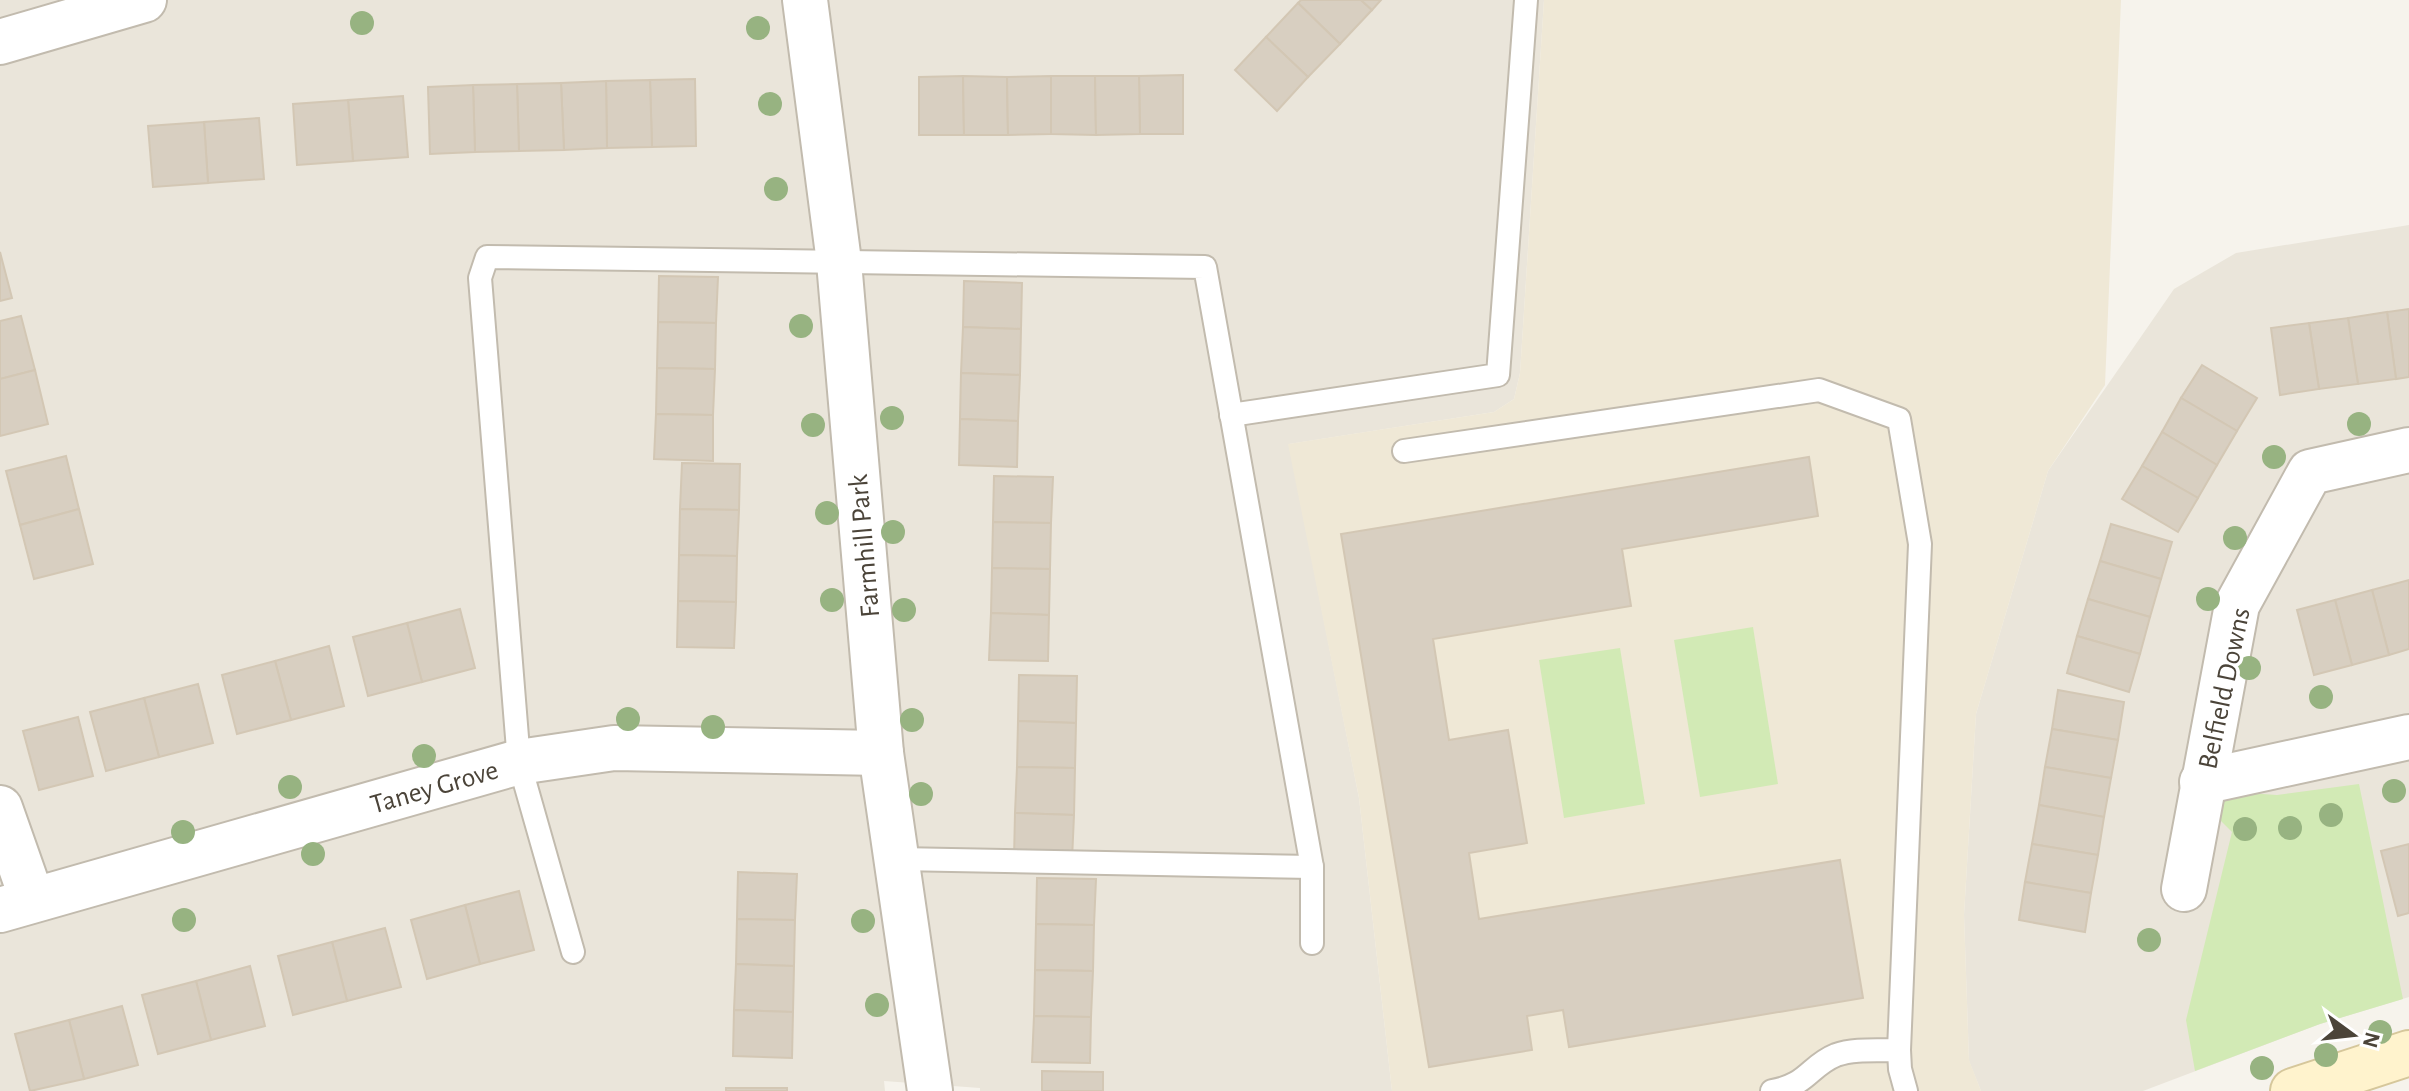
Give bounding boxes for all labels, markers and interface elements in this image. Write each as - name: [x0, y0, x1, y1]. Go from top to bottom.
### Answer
- street label: Farmhill Park: [845, 473, 885, 619]
- street label: Belfield Downs: [2194, 605, 2256, 772]
- street label: Taney Grove: [368, 756, 502, 819]
- north arrow: [2313, 995, 2393, 1075]
- text: N: [2359, 1030, 2384, 1050]

